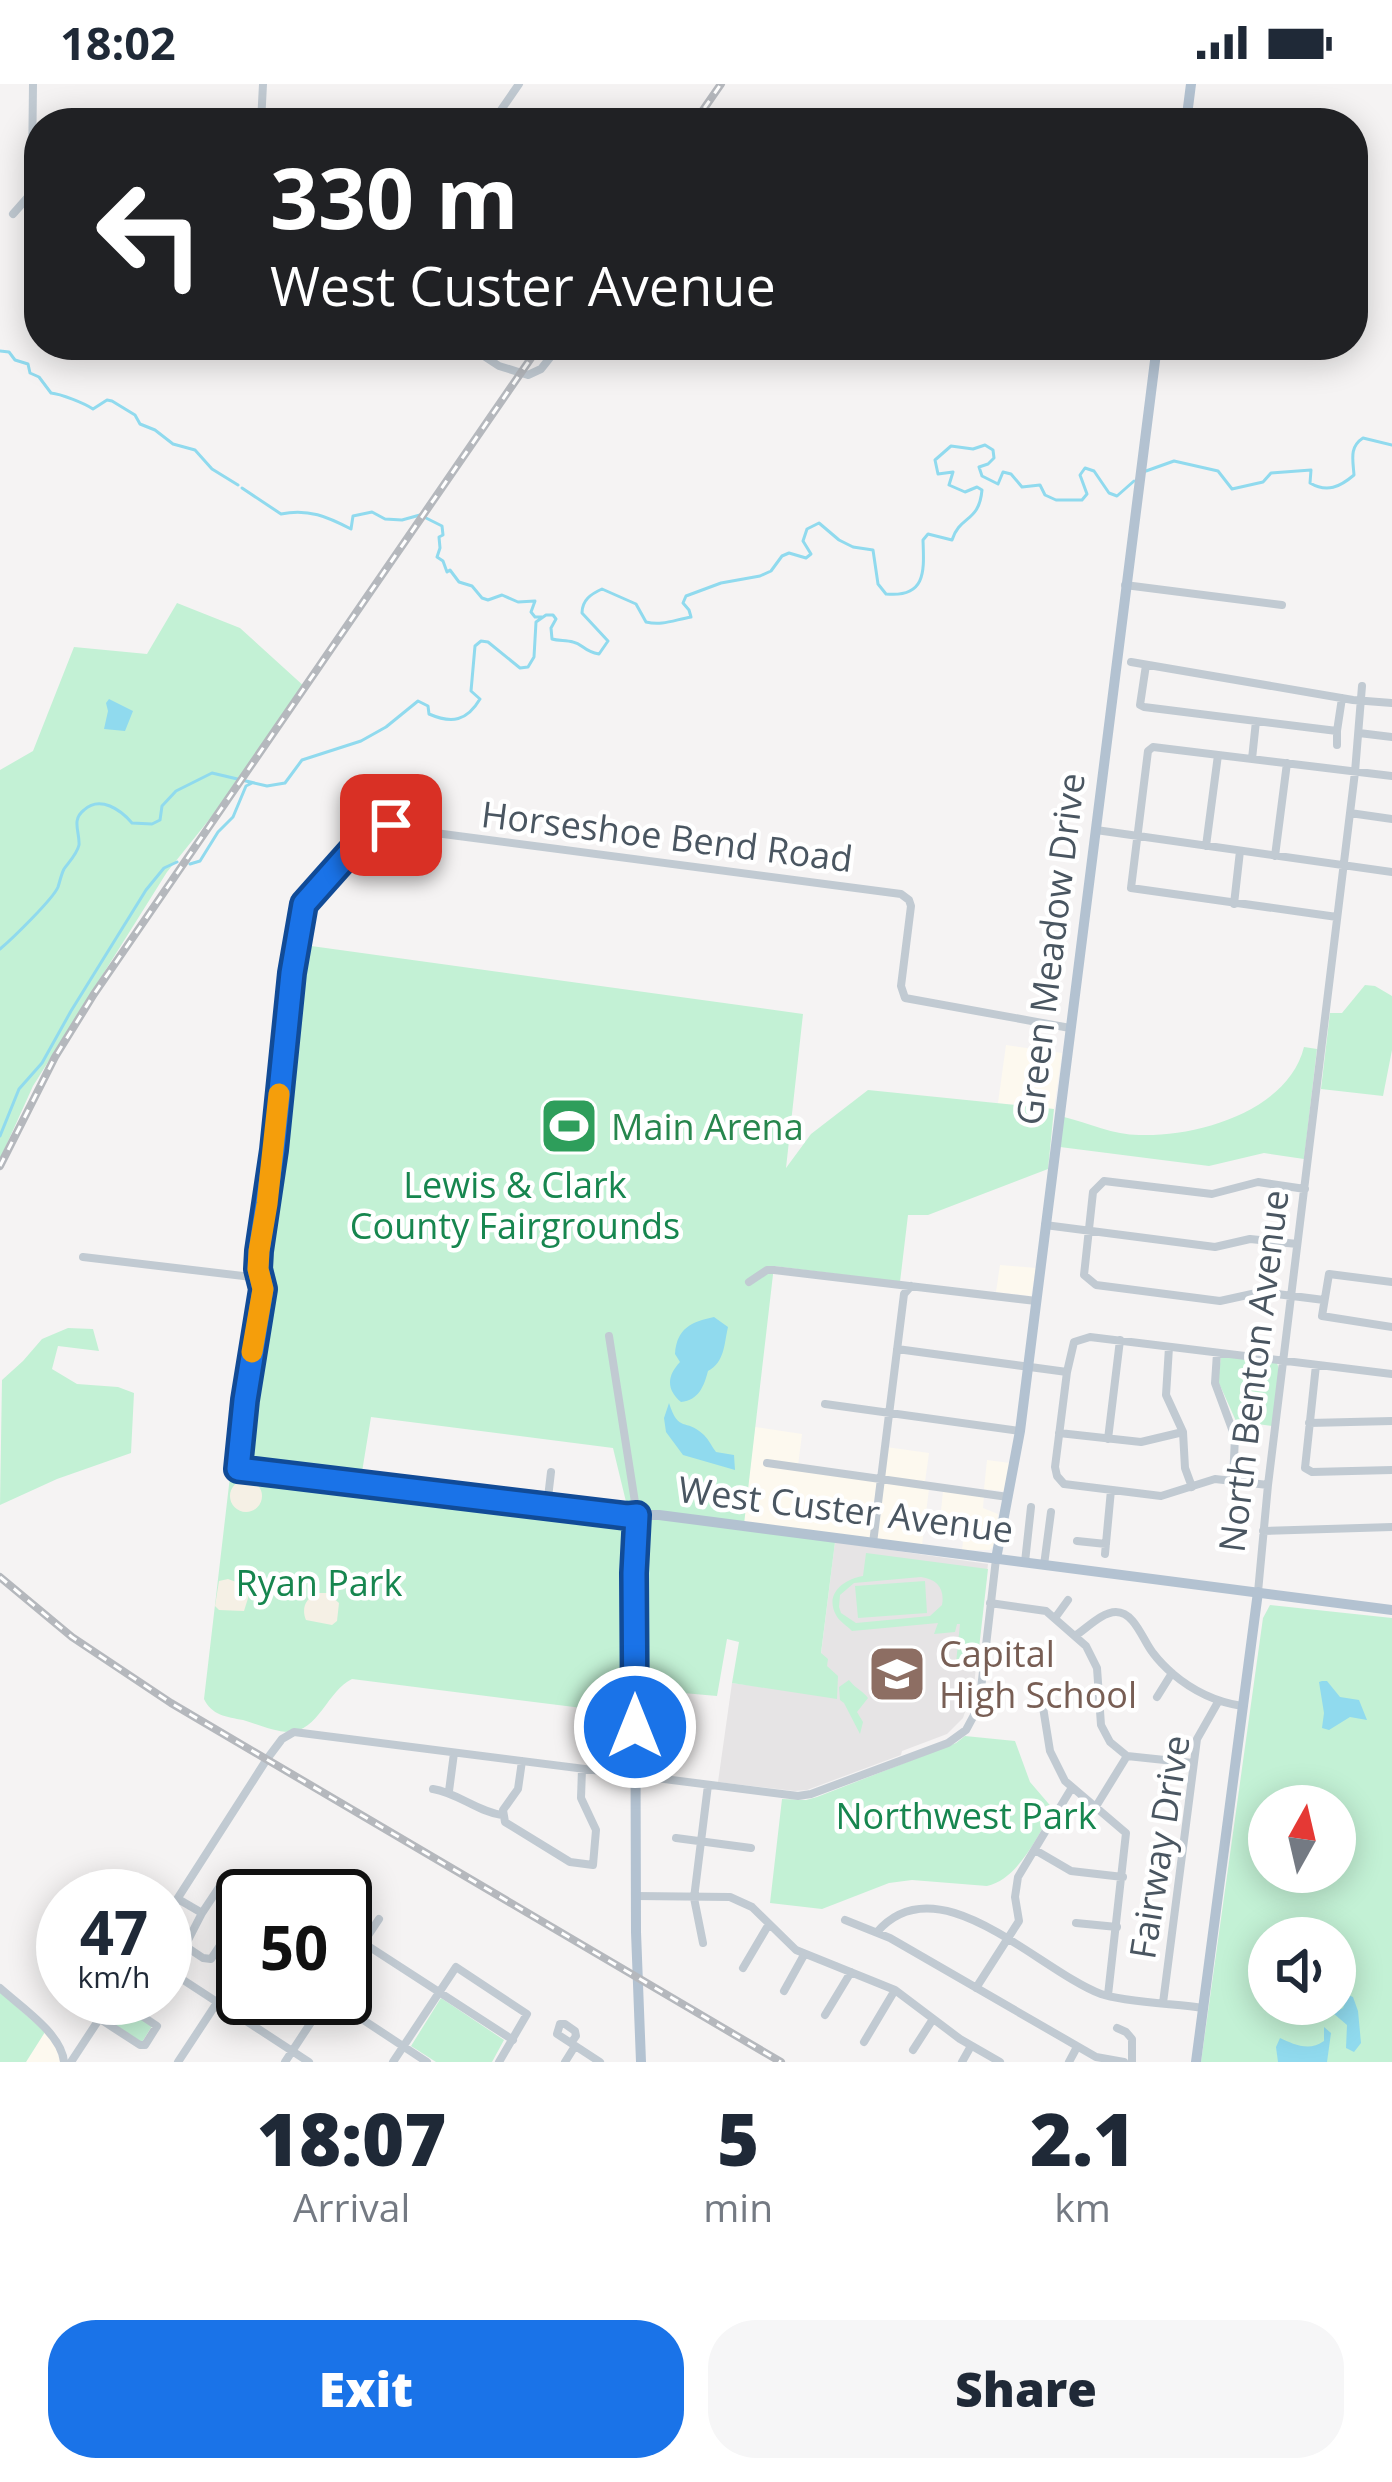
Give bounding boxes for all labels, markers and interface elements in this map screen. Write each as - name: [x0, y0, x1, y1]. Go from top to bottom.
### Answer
- text: 18:02: [60, 12, 176, 73]
- text: 330 m: [270, 139, 518, 254]
- icon: left: [72, 156, 228, 312]
- text: West Custer Avenue: [270, 248, 776, 322]
- street label: Green Meadow Drive: [1004, 770, 1096, 1128]
- pin: [340, 774, 442, 876]
- street label: Horseshoe Bend Road: [479, 789, 855, 883]
- icon: arrive: [358, 792, 424, 858]
- sports icon: Main Arena: [538, 1095, 600, 1157]
- place label: Main Arena: [611, 1102, 804, 1151]
- park label: Lewis & Clark County Fairgrounds: [350, 1160, 680, 1250]
- street label: North Benton Avenue: [1206, 1187, 1300, 1555]
- street label: West Custer Avenue: [676, 1464, 1016, 1554]
- park label: Ryan Park: [236, 1558, 403, 1607]
- place label: Capital High School: [939, 1629, 1137, 1719]
- school or university icon: Capital High School: [866, 1643, 928, 1705]
- position arrow: [572, 1664, 698, 1790]
- street label: Fairway Drive: [1117, 1732, 1201, 1962]
- north arrow: [1248, 1785, 1356, 1893]
- map controls: [1248, 1785, 1356, 2025]
- park label: Northwest Park: [835, 1791, 1097, 1840]
- speed limit sign: 50: [216, 1869, 372, 2025]
- text: 47: [80, 1891, 148, 1973]
- button: sound: [1248, 1917, 1356, 2025]
- text: km/h: [78, 1956, 150, 1997]
- text: 18:07: [257, 2089, 446, 2187]
- text: 5: [717, 2089, 759, 2187]
- text: 2.1: [1030, 2089, 1135, 2187]
- text: Arrival: [293, 2180, 410, 2233]
- text: min: [703, 2180, 773, 2233]
- text: km: [1054, 2180, 1111, 2233]
- button: Exit: [48, 2320, 684, 2458]
- button: Share: [708, 2320, 1344, 2458]

